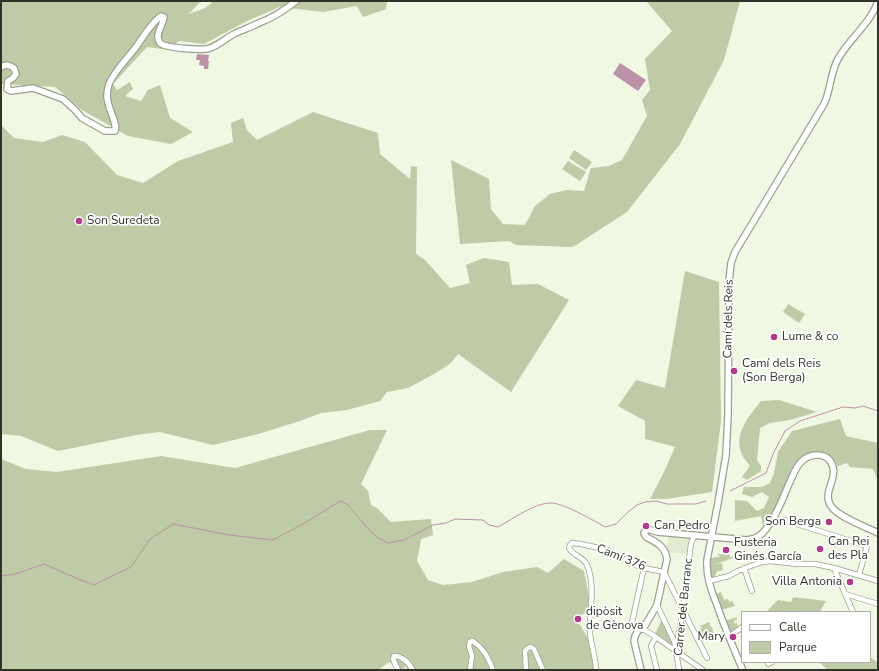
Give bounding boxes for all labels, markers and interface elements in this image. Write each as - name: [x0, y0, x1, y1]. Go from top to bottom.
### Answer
- place label: Son Suredeta: [87, 214, 160, 228]
- marker: Son Suredeta: [74, 216, 84, 226]
- street label: Camí dels Reis: [721, 279, 737, 359]
- place label: Lume & co: [782, 330, 838, 344]
- marker: Lume & co: [769, 332, 779, 342]
- place label: Camí dels Reis (Son Berga): [742, 357, 821, 385]
- marker: Camí dels Reis (Son Berga): [729, 366, 739, 376]
- place label: Son Berga: [765, 515, 821, 529]
- marker: Son Berga: [824, 517, 834, 527]
- place label: Can Pedro: [654, 519, 710, 533]
- marker: Can Pedro: [641, 521, 651, 531]
- place label: Can Rei des Pla: [828, 535, 869, 563]
- place label: Fusteria Ginés García: [734, 536, 802, 564]
- street label: Camí 376: [594, 542, 648, 574]
- marker: Can Rei des Pla: [815, 544, 825, 554]
- marker: Fusteria Ginés García: [721, 545, 731, 555]
- street label: Carrer del Barranc: [672, 557, 696, 657]
- place label: Villa Antonia: [772, 575, 842, 589]
- marker: Villa Antonia: [845, 577, 855, 587]
- place label: dipòsit de Gènova: [586, 605, 643, 633]
- legend: [741, 611, 871, 663]
- marker: dipòsit de Gènova: [573, 614, 583, 624]
- text: Calle: [779, 619, 807, 635]
- place label: Mary: [698, 630, 725, 644]
- marker: Mary: [728, 632, 738, 642]
- text: Parque: [779, 639, 817, 655]

